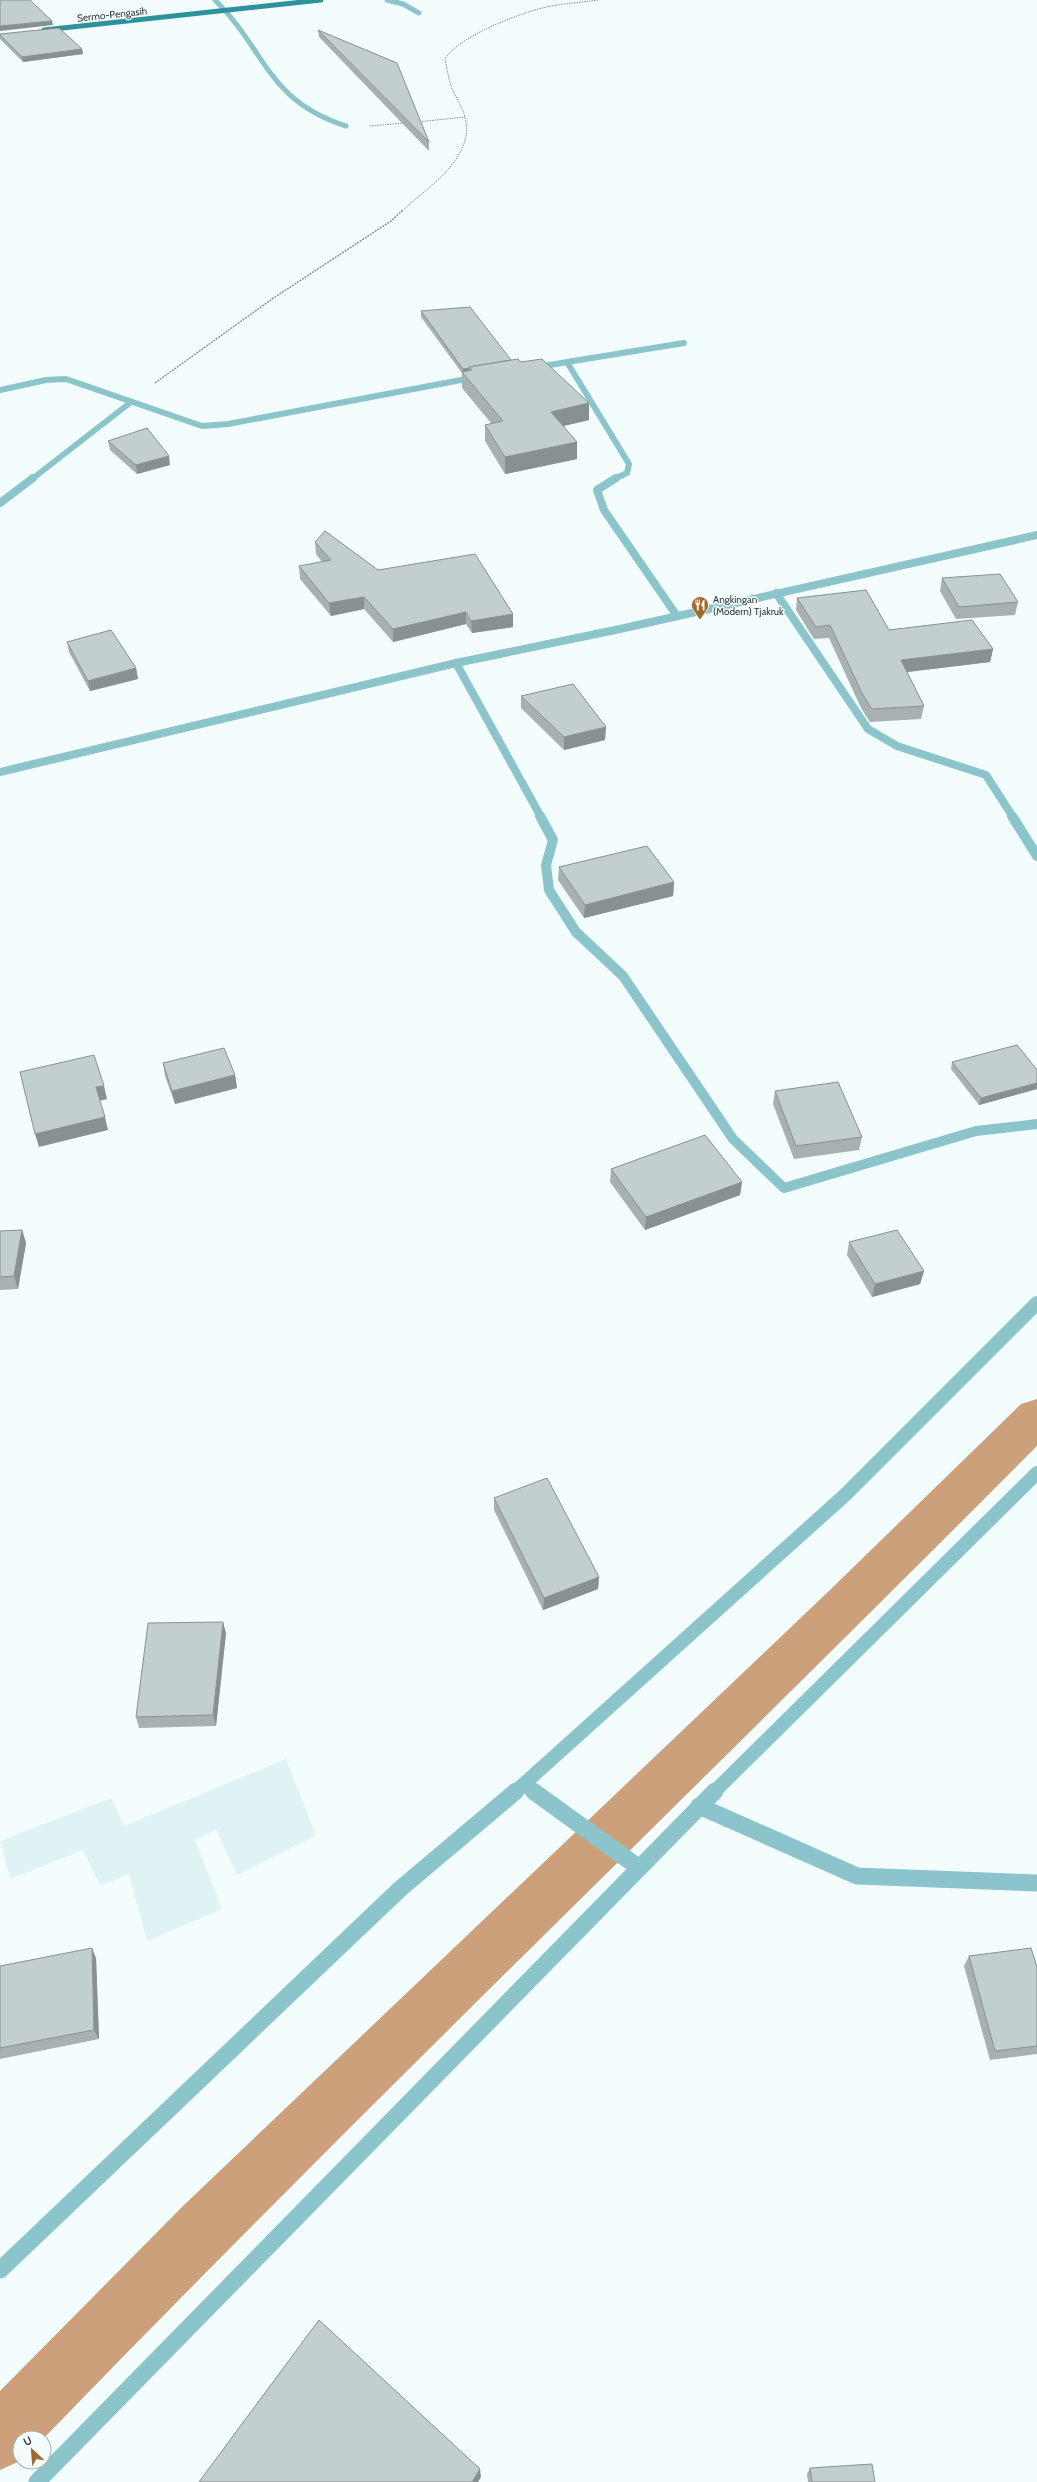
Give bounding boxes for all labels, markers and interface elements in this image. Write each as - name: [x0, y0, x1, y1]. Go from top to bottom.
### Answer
- street label: Sermo-Pengasih: [76, 4, 148, 25]
- place label: Angkingan (Modern) Tjakruk: [713, 593, 784, 618]
- restaurant icon: Angkingan (Modern) Tjakruk: [690, 595, 710, 620]
- north arrow: [12, 2430, 52, 2470]
- text: U: [21, 2433, 34, 2449]

